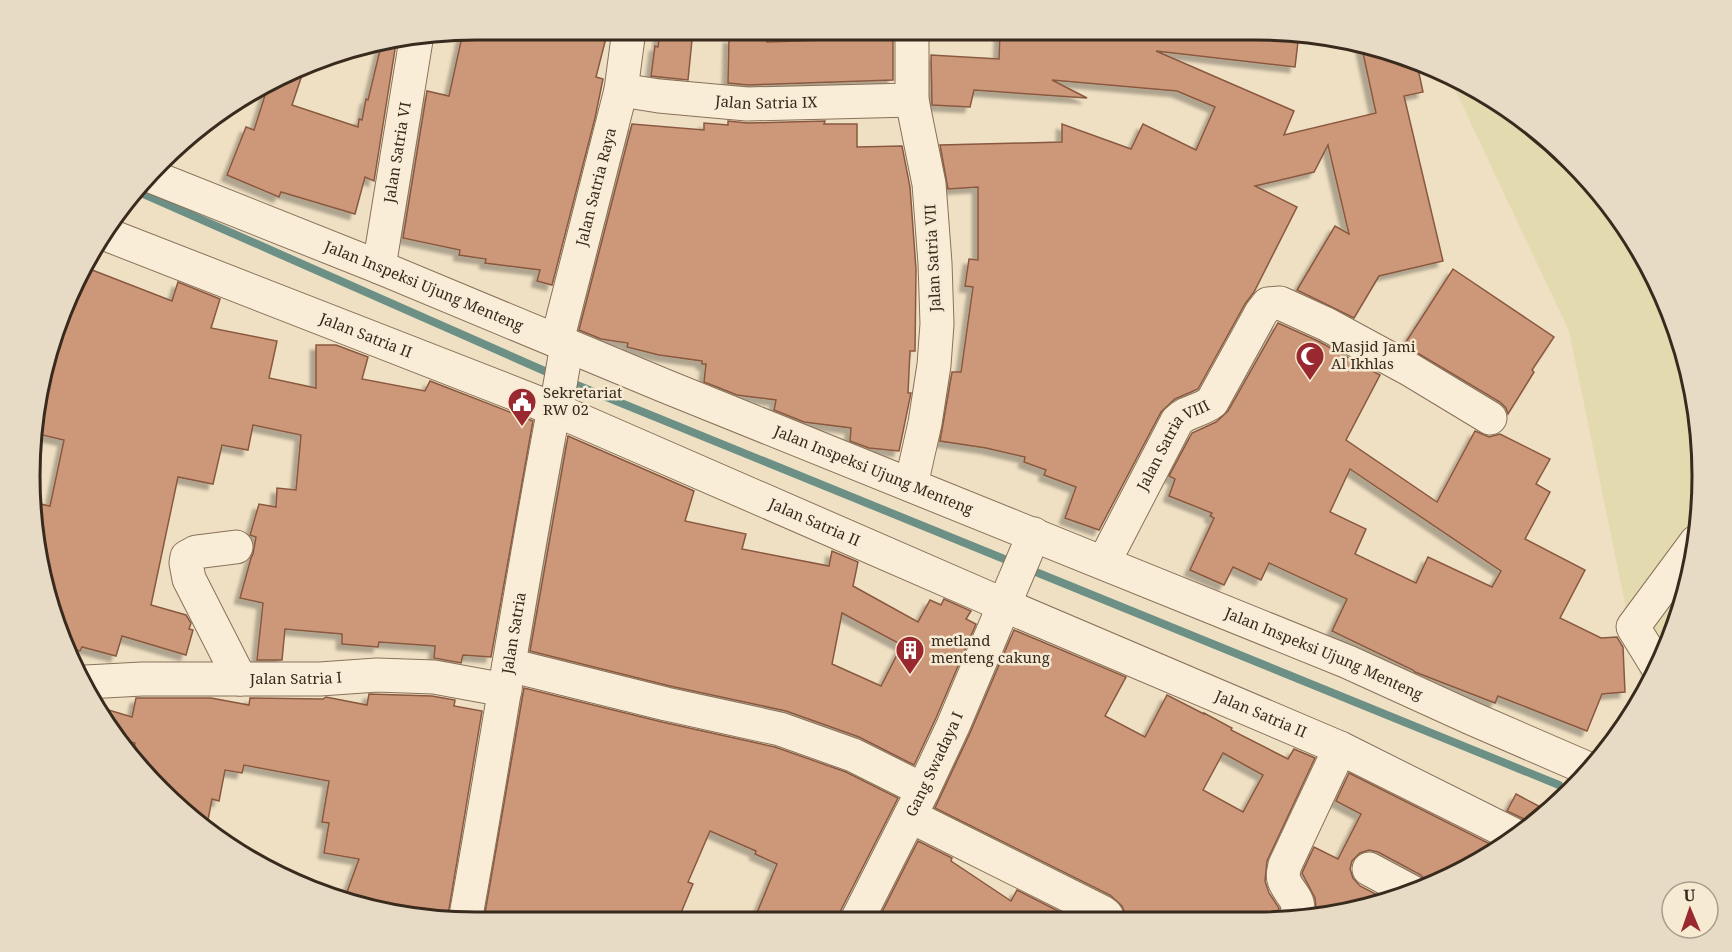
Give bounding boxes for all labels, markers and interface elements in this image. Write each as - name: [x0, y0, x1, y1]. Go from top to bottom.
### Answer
- street label: Jalan Satria IX: [713, 90, 818, 113]
- street label: Jalan Satria VI: [378, 100, 415, 205]
- street label: Jalan Satria Raya: [570, 125, 620, 249]
- street label: Jalan Satria VII: [919, 204, 945, 313]
- street label: Jalan Inspeksi Ujung Menteng: [321, 235, 527, 335]
- street label: Jalan Satria II: [316, 307, 415, 362]
- place label: Masjid Jami Al Ikhlas: [1331, 336, 1416, 373]
- mosque icon: Masjid Jami Al Ikhlas: [1294, 340, 1326, 382]
- place label: Sekretariat RW 02: [543, 382, 622, 419]
- public building icon: Sekretariat RW 02: [506, 386, 538, 428]
- street label: Jalan Satria VIII: [1131, 395, 1213, 495]
- street label: Jalan Inspeksi Ujung Menteng: [770, 420, 977, 519]
- street label: Jalan Satria II: [765, 492, 863, 550]
- street label: Jalan Satria: [496, 591, 530, 676]
- street label: Jalan Inspeksi Ujung Menteng: [1221, 602, 1426, 704]
- place label: metland menteng cakung: [931, 630, 1050, 667]
- building icon: metland menteng cakung: [894, 634, 926, 676]
- street label: Jalan Satria I: [249, 666, 343, 688]
- street label: Jalan Satria II: [1211, 685, 1310, 742]
- street label: Gang Swadaya I: [900, 708, 967, 820]
- north arrow: [1660, 880, 1720, 940]
- text: U: [1683, 884, 1696, 906]

